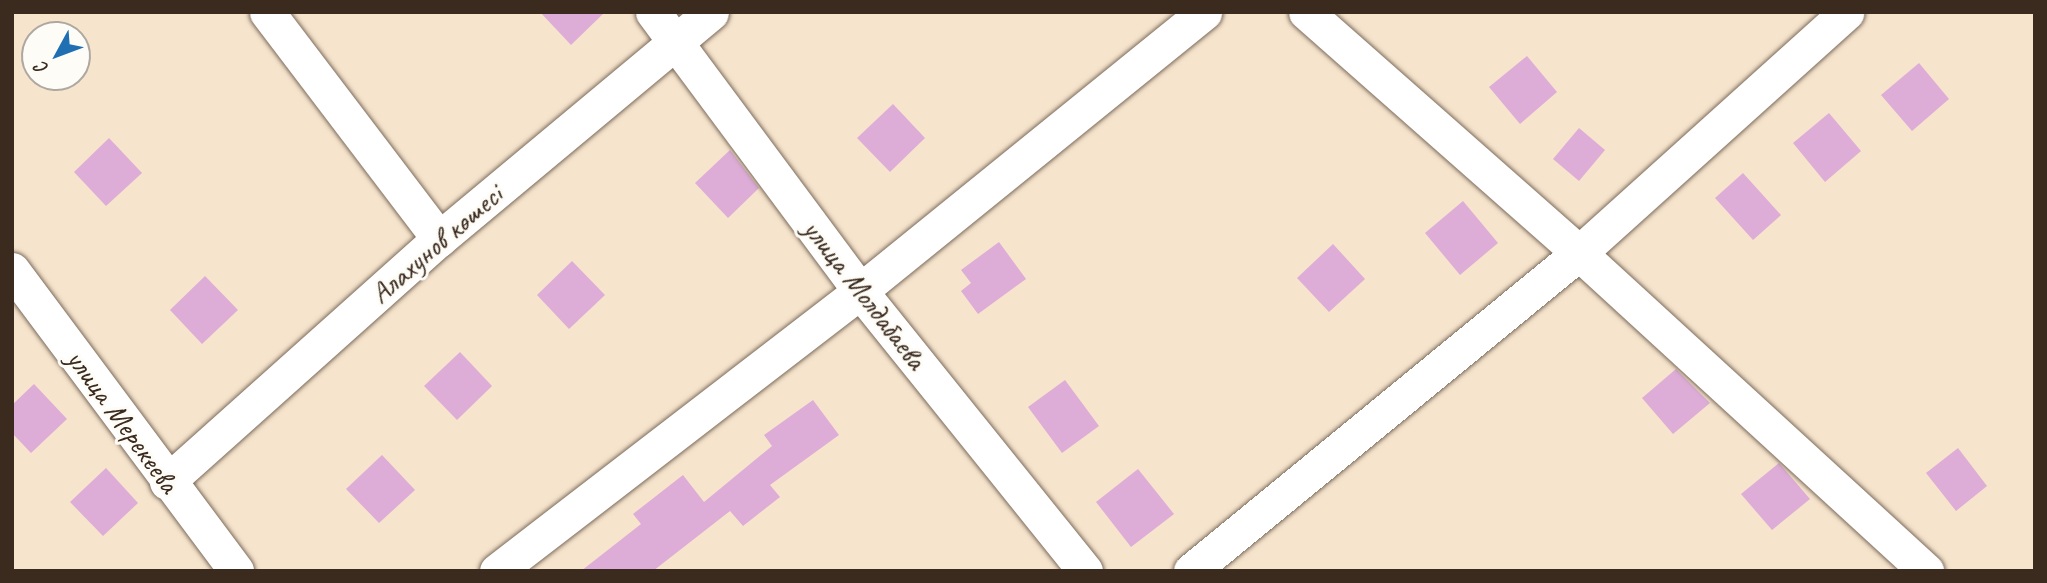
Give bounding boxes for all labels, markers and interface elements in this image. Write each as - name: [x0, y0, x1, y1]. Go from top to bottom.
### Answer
- north arrow: [21, 21, 91, 91]
- text: С: [30, 57, 54, 80]
- street label: Алахунов көшесі: [362, 177, 510, 311]
- street label: улица Молдабаева: [795, 212, 935, 376]
- street label: улица Мерекеева: [59, 342, 187, 500]

